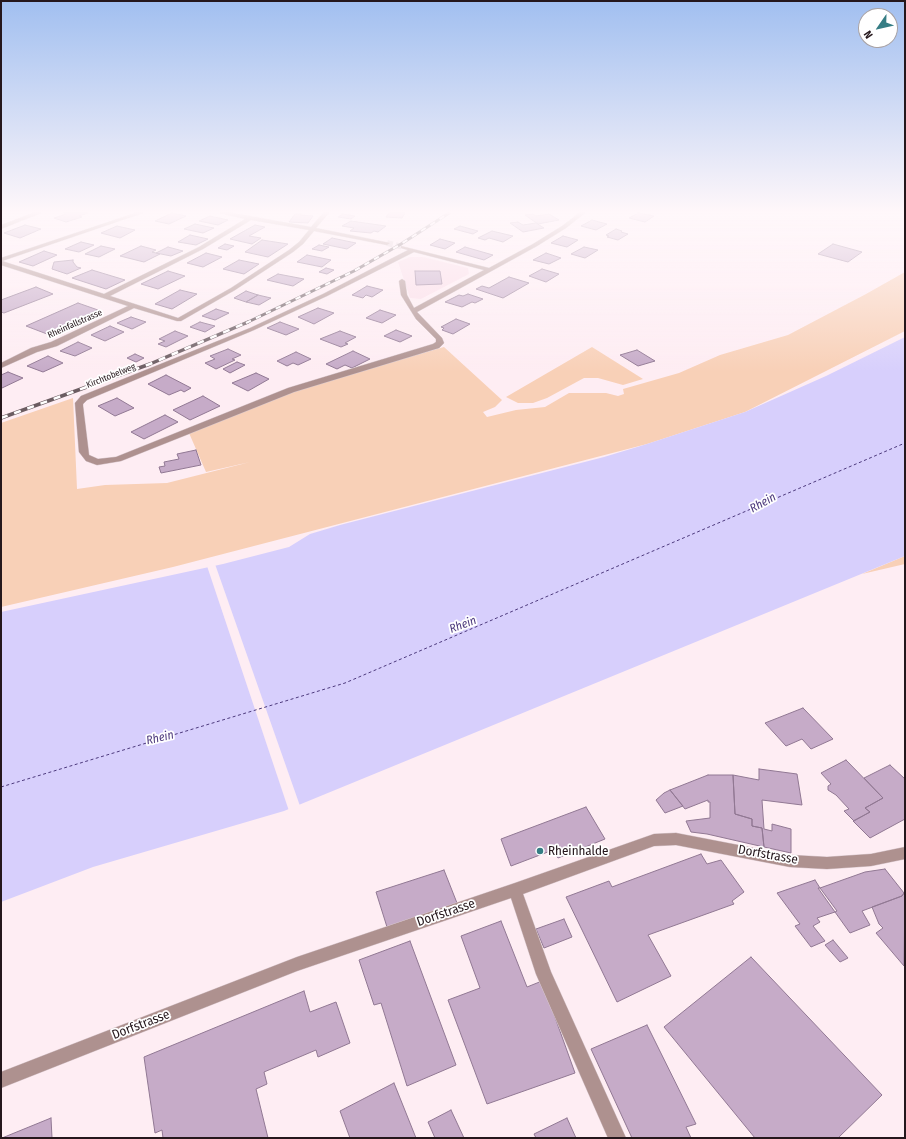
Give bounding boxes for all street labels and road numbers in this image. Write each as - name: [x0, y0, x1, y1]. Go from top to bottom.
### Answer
- street label: Rheinfallstrasse: [46, 307, 104, 341]
- street label: Kirchtobelweg: [85, 361, 137, 391]
- street label: Dorfstrasse: [737, 842, 799, 868]
- street label: Dorfstrasse: [415, 896, 477, 930]
- street label: Dorfstrasse: [110, 1007, 172, 1043]

